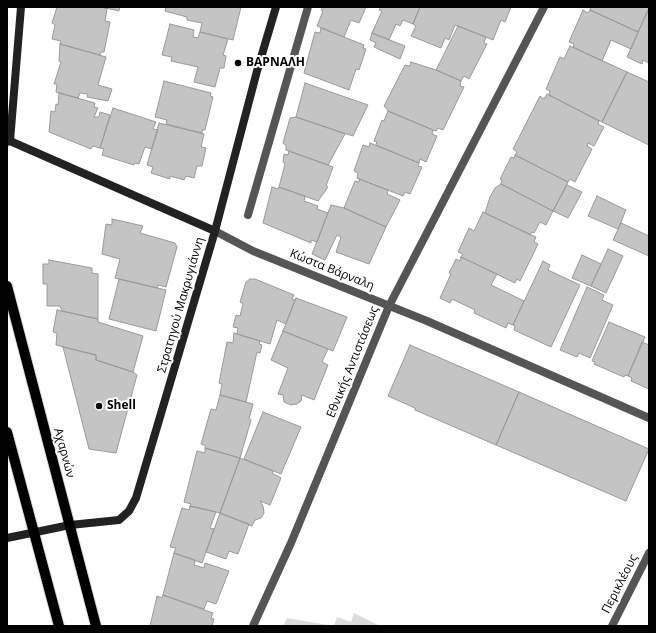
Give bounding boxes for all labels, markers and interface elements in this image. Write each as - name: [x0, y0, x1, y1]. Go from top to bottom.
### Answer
- place label: ΒΑΡΝΑΛΗ: [246, 56, 305, 70]
- marker: ΒΑΡΝΑΛΗ: [233, 58, 243, 68]
- street label: Στρατηγού Μακρυγιάννη: [155, 235, 207, 375]
- street label: Κώστα Βάρναλη: [288, 246, 376, 294]
- street label: Εθνικής Αντιστάσεως: [324, 304, 382, 420]
- place label: Shell: [107, 399, 136, 413]
- marker: Shell: [94, 401, 104, 411]
- street label: Αχαρνών: [50, 427, 78, 479]
- street label: Περικλέους: [599, 552, 641, 616]

